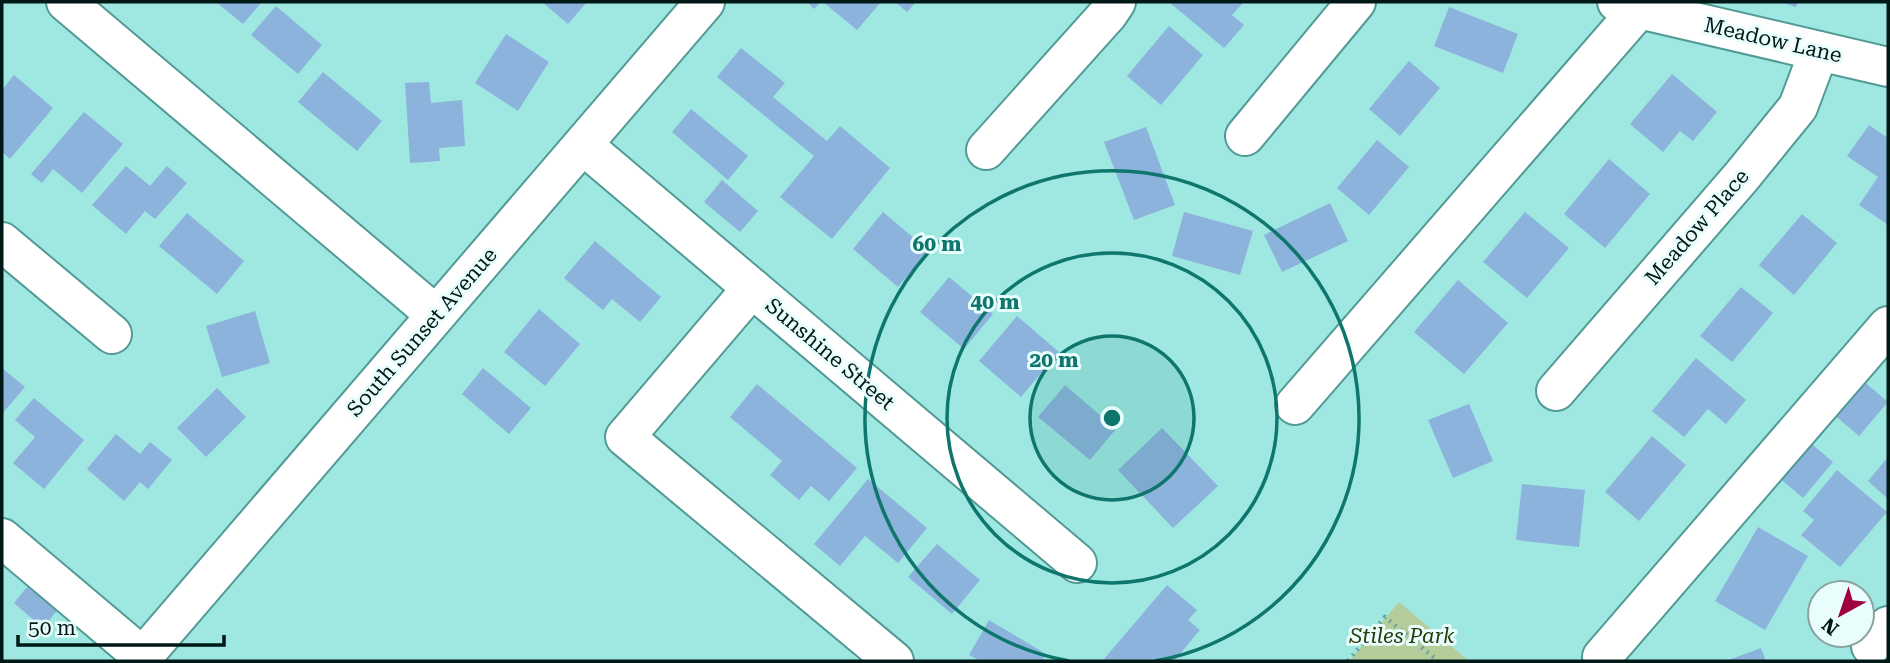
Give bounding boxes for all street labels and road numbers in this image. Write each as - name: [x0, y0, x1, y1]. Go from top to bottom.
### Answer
- street label: Meadow Lane: [1702, 12, 1844, 68]
- street label: Meadow Place: [1640, 164, 1754, 290]
- street label: South Sunset Avenue: [342, 243, 502, 421]
- street label: Sunshine Street: [761, 293, 899, 415]

